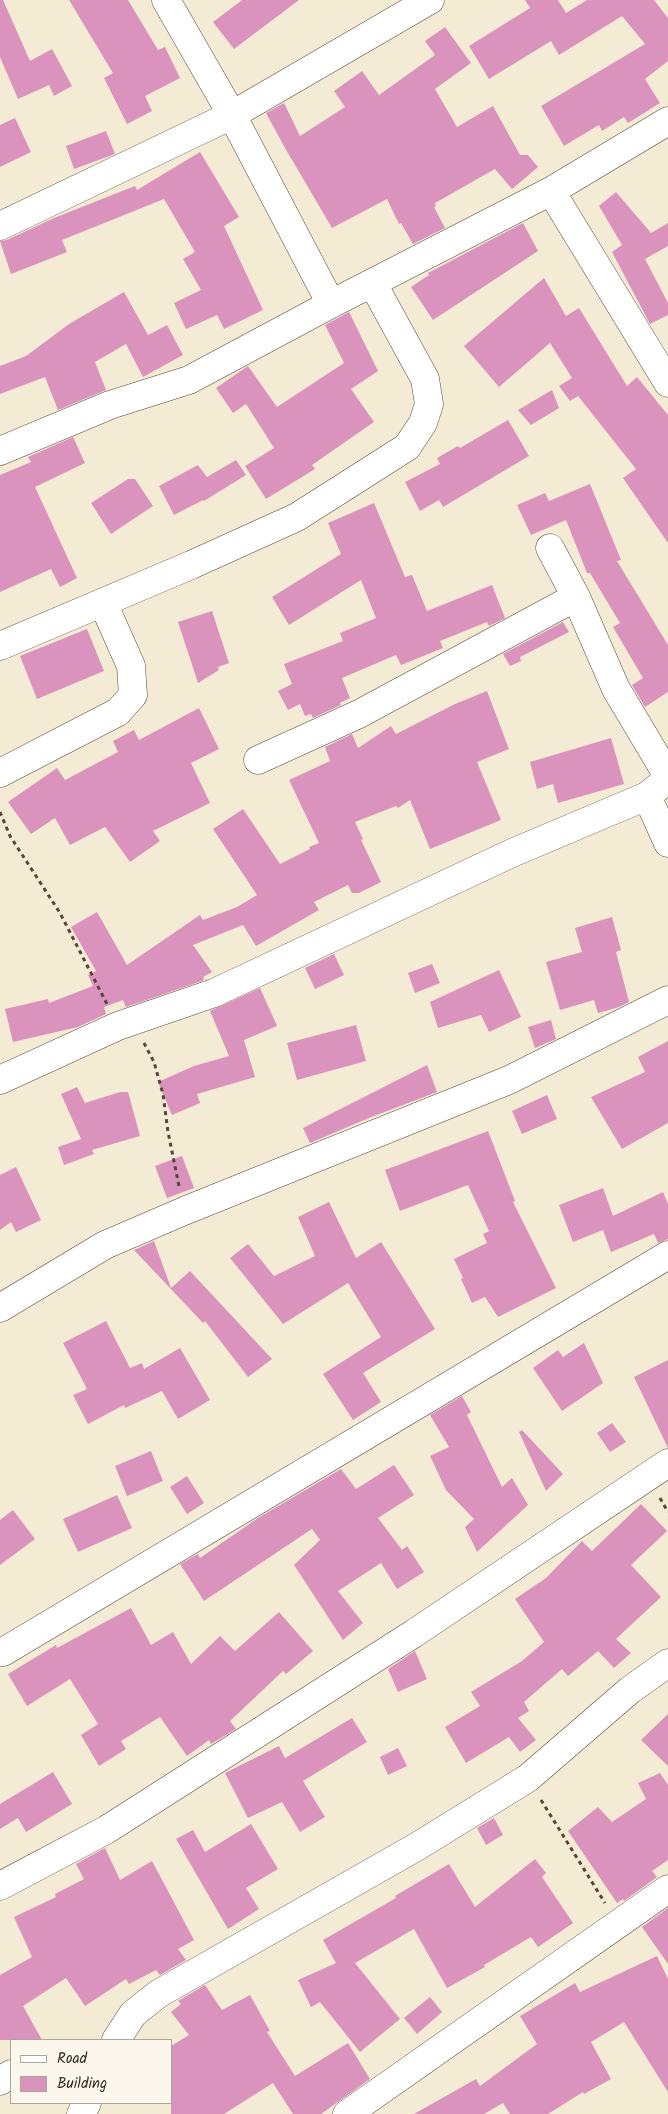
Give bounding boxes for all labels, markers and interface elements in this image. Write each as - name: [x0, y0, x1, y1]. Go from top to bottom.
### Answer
- legend: [10, 2039, 172, 2104]
- text: Road: [57, 2047, 87, 2071]
- text: Building: [57, 2072, 107, 2096]

